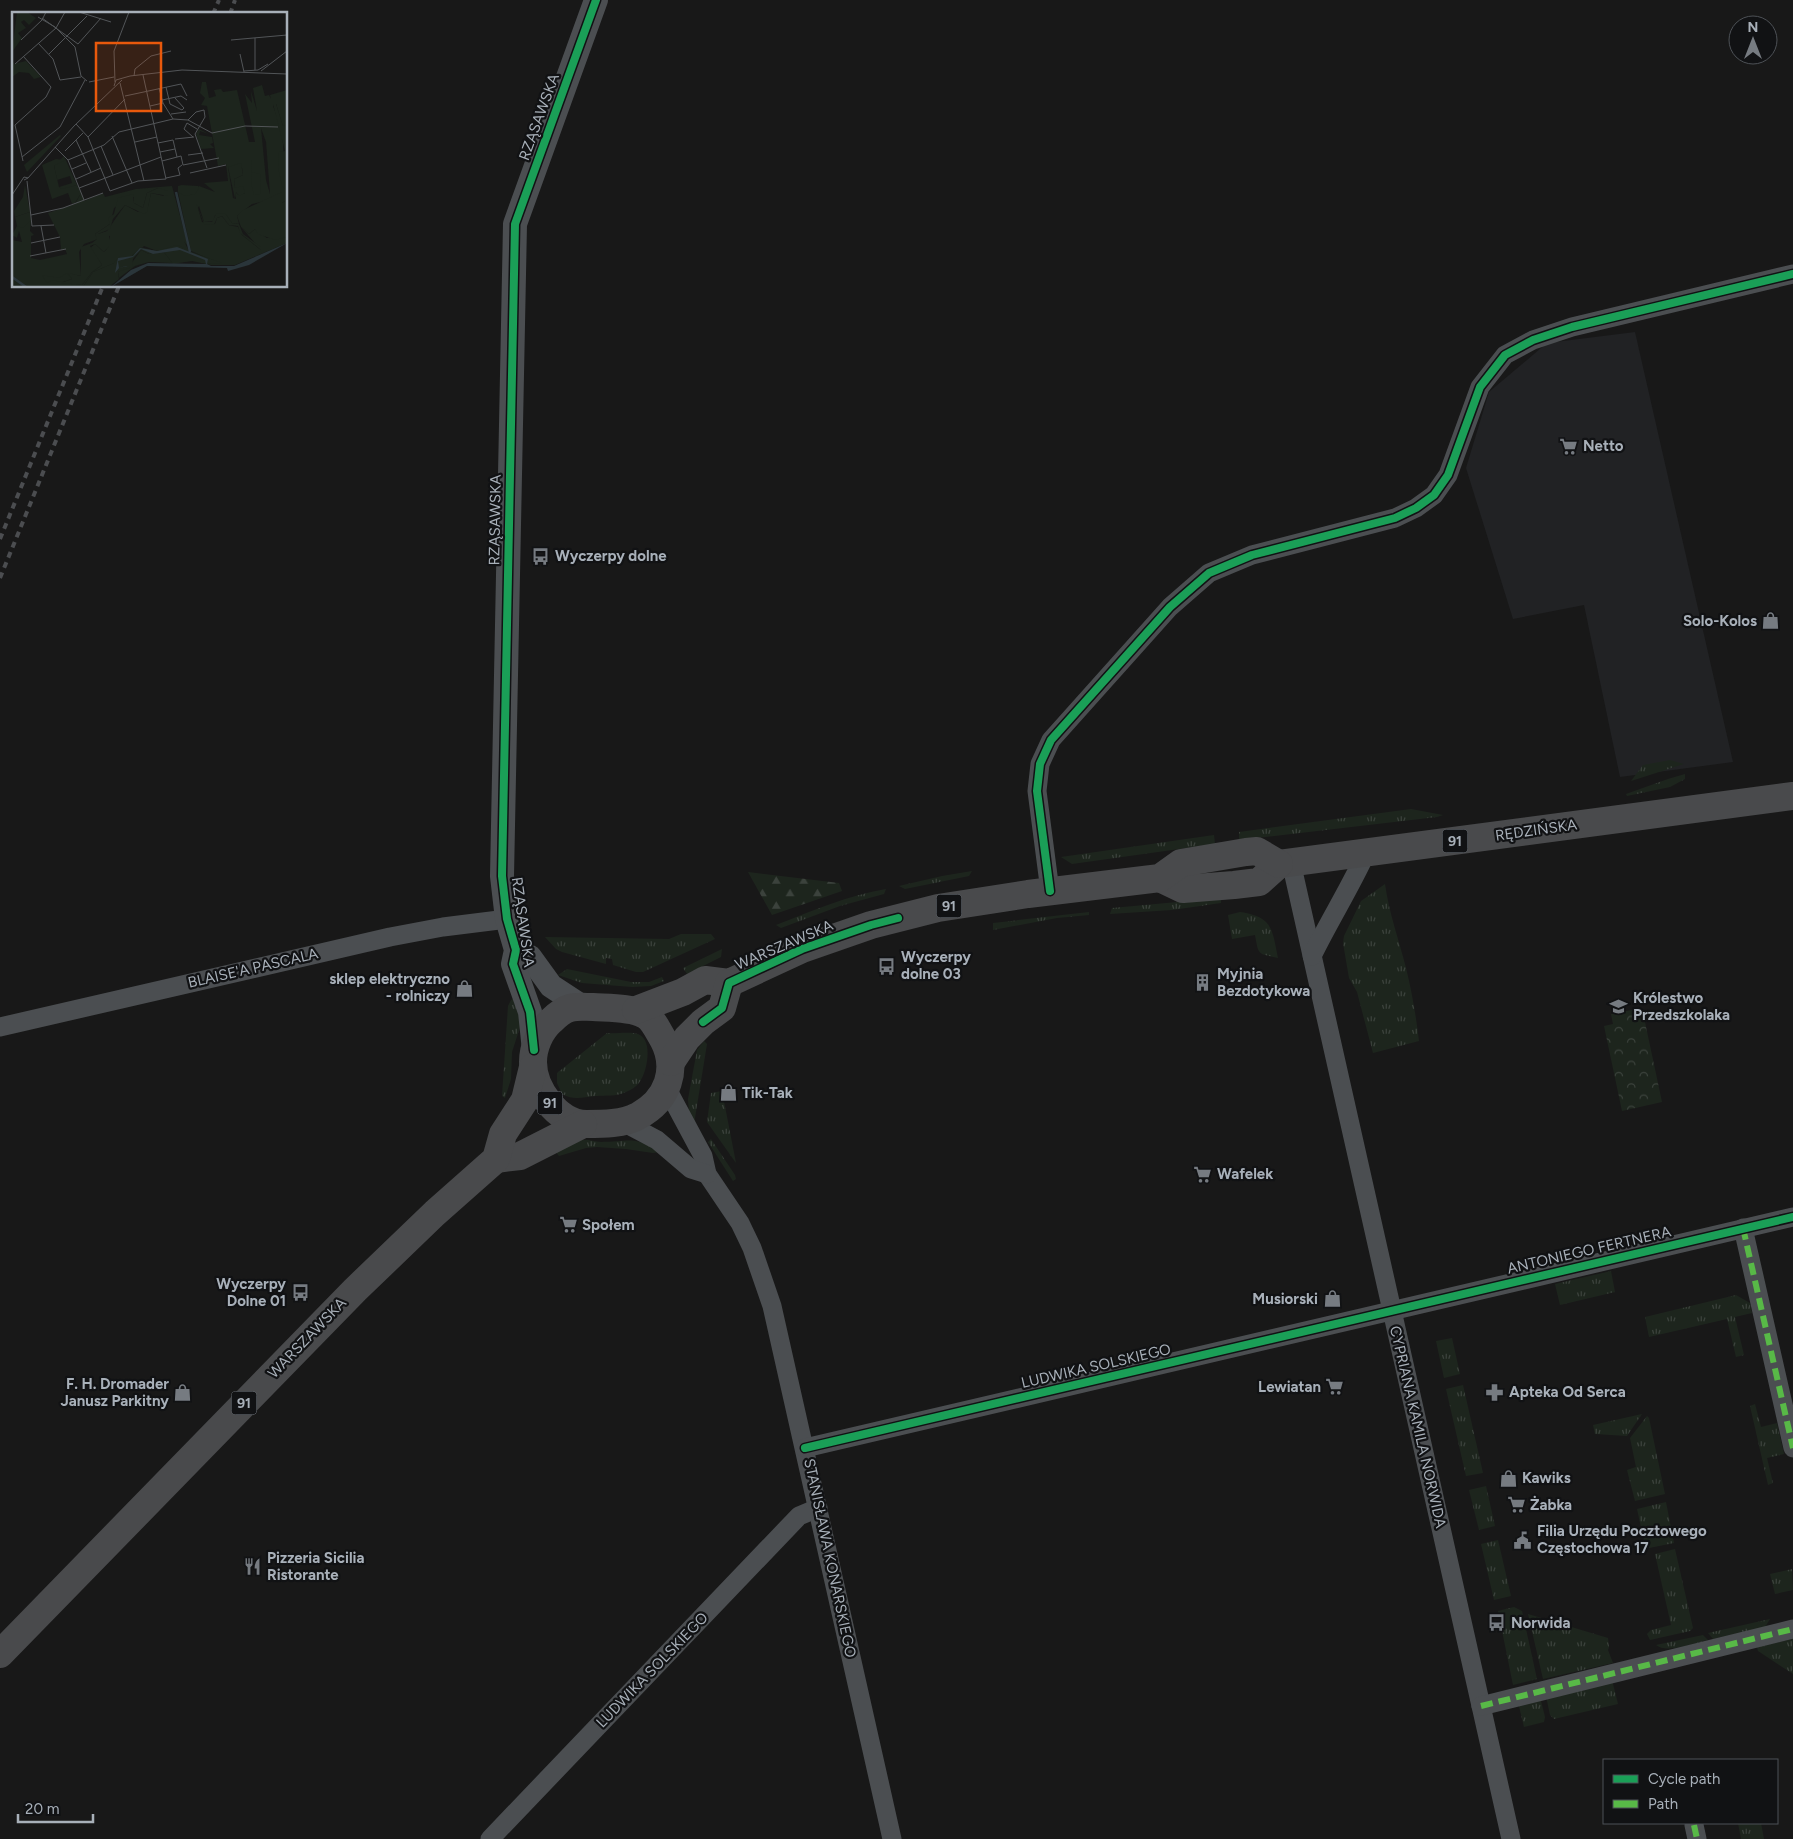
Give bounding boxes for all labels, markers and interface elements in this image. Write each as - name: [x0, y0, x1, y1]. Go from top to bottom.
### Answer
- inset map: [12, 12, 288, 288]
- north arrow: [1728, 15, 1778, 65]
- text: N: [1748, 19, 1758, 36]
- street label: RZĄSAWSKA: [515, 71, 563, 163]
- supermarket icon: Netto: [1559, 436, 1579, 456]
- place label: Netto: [1583, 437, 1624, 455]
- street label: RZĄSAWSKA: [485, 474, 505, 566]
- bus stop icon: Wyczerpy dolne: [531, 546, 551, 566]
- place label: Wyczerpy dolne: [555, 547, 667, 565]
- shop icon: Solo-Kolos: [1761, 611, 1781, 631]
- place label: Solo-Kolos: [1683, 612, 1757, 630]
- street label: RĘDZIŃSKA: [1494, 815, 1578, 845]
- road number: 91: [1442, 829, 1468, 852]
- street label: RZĄSAWSKA: [508, 876, 538, 968]
- road number: 91: [936, 894, 962, 918]
- street label: WARSZAWSKA: [732, 916, 836, 974]
- street label: BLAISE'A PASCALA: [186, 944, 320, 992]
- place label: Wyczerpy dolne 03: [901, 948, 971, 983]
- bus stop icon: Wyczerpy dolne 03: [877, 956, 897, 976]
- place label: Myjnia Bezdotykowa: [1217, 965, 1310, 1000]
- place label: sklep elektryczno - rolniczy: [329, 970, 450, 1005]
- building icon: Myjnia Bezdotykowa: [1193, 973, 1213, 993]
- shop icon: sklep elektryczno - rolniczy: [454, 978, 474, 998]
- place label: Królestwo Przedszkolaka: [1633, 989, 1730, 1024]
- school or university icon: Królestwo Przedszkolaka: [1609, 997, 1629, 1017]
- shop icon: Tik-Tak: [718, 1083, 738, 1103]
- place label: Tik-Tak: [742, 1084, 793, 1102]
- road number: 91: [538, 1092, 562, 1114]
- supermarket icon: Wafelek: [1193, 1164, 1213, 1184]
- place label: Wafelek: [1217, 1165, 1273, 1183]
- supermarket icon: Społem: [558, 1215, 578, 1235]
- place label: Społem: [582, 1216, 635, 1234]
- street label: ANTONIEGO FERTNERA: [1505, 1222, 1673, 1278]
- place label: Wyczerpy Dolne 01: [216, 1275, 286, 1310]
- bus stop icon: Wyczerpy Dolne 01: [290, 1283, 310, 1303]
- shop icon: Musiorski: [1322, 1289, 1342, 1309]
- place label: Musiorski: [1252, 1290, 1318, 1308]
- street label: WARSZAWSKA: [264, 1294, 350, 1382]
- street label: CYPRIANA KAMILA NORWIDA: [1386, 1324, 1450, 1530]
- street label: LUDWIKA SOLSKIEGO: [1019, 1340, 1173, 1392]
- place label: F. H. Dromader Janusz Parkitny: [60, 1375, 169, 1410]
- supermarket icon: Lewiatan: [1325, 1377, 1345, 1397]
- place label: Lewiatan: [1258, 1378, 1321, 1396]
- pharmacy icon: Apteka Od Serca: [1485, 1382, 1505, 1402]
- shop icon: F. H. Dromader Janusz Parkitny: [173, 1383, 193, 1403]
- place label: Apteka Od Serca: [1509, 1383, 1626, 1401]
- road number: 91: [232, 1392, 256, 1415]
- street label: STANISŁAWA KONARSKIEGO: [800, 1457, 860, 1659]
- shop icon: Kawiks: [1498, 1468, 1518, 1488]
- place label: Kawiks: [1522, 1469, 1571, 1487]
- supermarket icon: Żabka: [1506, 1495, 1526, 1515]
- place label: Żabka: [1530, 1495, 1572, 1514]
- place label: Filia Urzędu Pocztowego Częstochowa 17: [1537, 1522, 1707, 1557]
- public building icon: Filia Urzędu Pocztowego Częstochowa 17: [1513, 1530, 1533, 1550]
- place label: Pizzeria Sicilia Ristorante: [267, 1549, 365, 1584]
- restaurant icon: Pizzeria Sicilia Ristorante: [243, 1557, 263, 1577]
- street label: LUDWIKA SOLSKIEGO: [592, 1609, 712, 1731]
- bus stop icon: Norwida: [1487, 1613, 1507, 1633]
- place label: Norwida: [1511, 1614, 1570, 1632]
- legend: [1603, 1759, 1778, 1824]
- text: Cycle path: [1648, 1770, 1720, 1788]
- scale bar: [18, 1792, 92, 1824]
- text: Path: [1648, 1795, 1678, 1813]
- text: 20 m: [25, 1800, 59, 1818]

